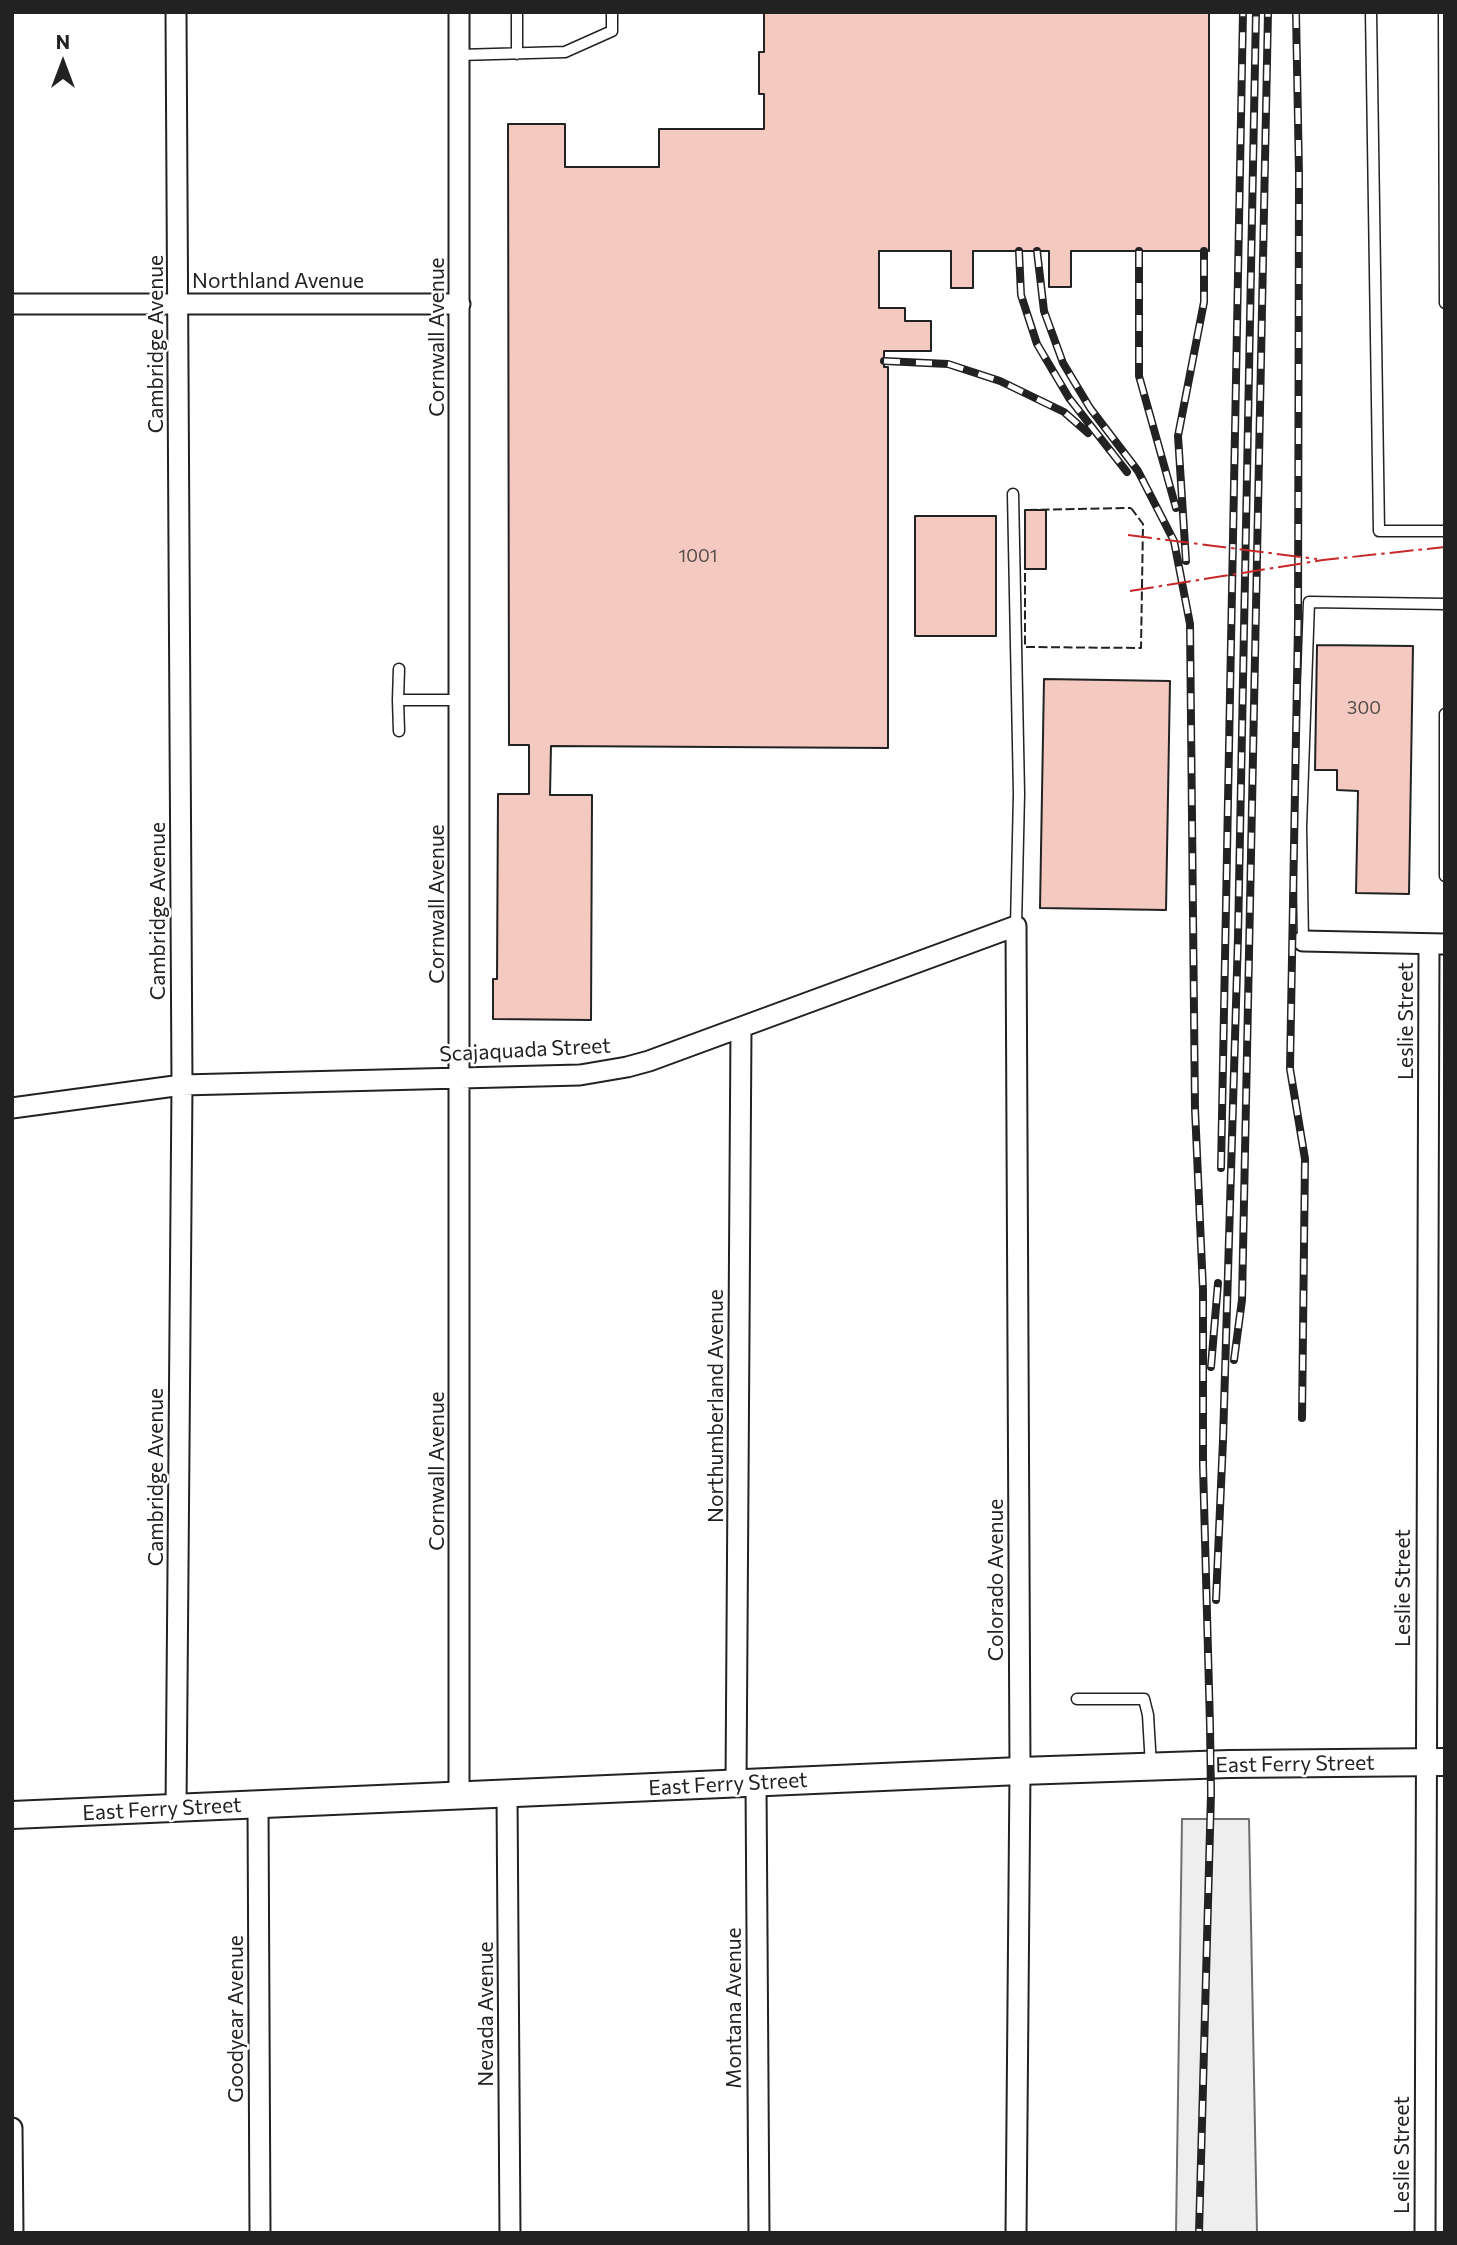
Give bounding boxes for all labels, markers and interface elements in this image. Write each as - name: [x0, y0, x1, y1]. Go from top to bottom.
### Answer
- north arrow: [28, 28, 98, 98]
- text: N: [56, 30, 70, 53]
- street label: Cambridge Avenue: [143, 255, 169, 433]
- street label: Cornwall Avenue: [424, 257, 450, 417]
- street label: Northland Avenue: [192, 268, 364, 294]
- house number: 1001: [679, 545, 717, 567]
- house number: 300: [1347, 697, 1381, 719]
- street label: Cambridge Avenue: [145, 822, 171, 1000]
- street label: Cornwall Avenue: [424, 824, 450, 984]
- street label: Leslie Street: [1393, 962, 1419, 1080]
- street label: Scajaquada Street: [439, 1033, 611, 1067]
- street label: Northumberland Avenue: [703, 1289, 729, 1523]
- street label: Cambridge Avenue: [143, 1388, 169, 1566]
- street label: Cornwall Avenue: [424, 1391, 450, 1551]
- street label: Colorado Avenue: [983, 1499, 1009, 1661]
- street label: Leslie Street: [1390, 1529, 1416, 1647]
- street label: East Ferry Street: [1215, 1750, 1375, 1778]
- street label: East Ferry Street: [648, 1767, 808, 1801]
- street label: East Ferry Street: [82, 1792, 242, 1826]
- street label: Montana Avenue: [721, 1927, 747, 2089]
- street label: Goodyear Avenue: [223, 1935, 249, 2103]
- street label: Nevada Avenue: [473, 1941, 499, 2087]
- street label: Leslie Street: [1389, 2096, 1415, 2214]

